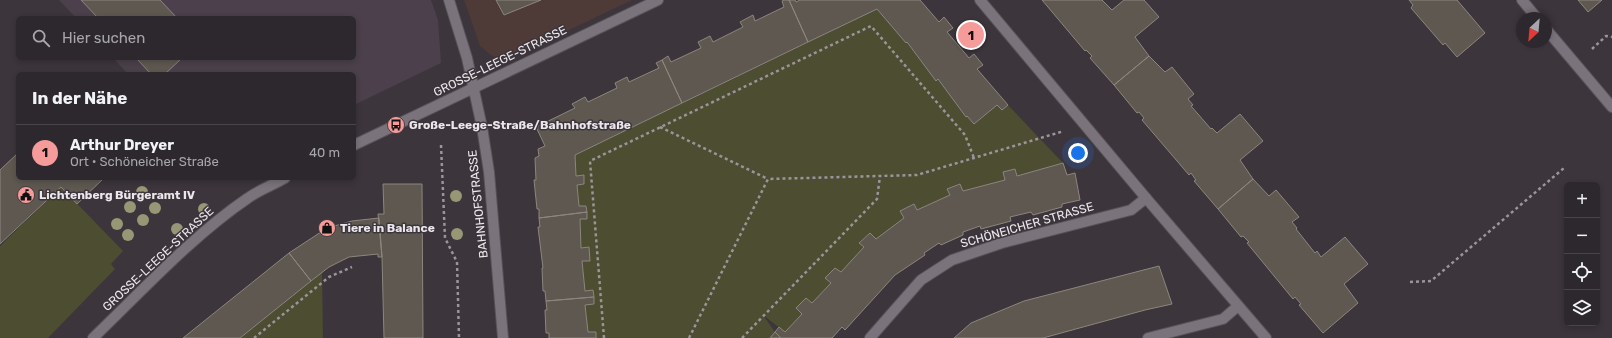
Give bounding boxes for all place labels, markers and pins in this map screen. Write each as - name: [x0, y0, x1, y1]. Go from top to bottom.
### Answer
- pin: 1: [958, 20, 984, 50]
- bus stop icon: Große-Leege-Straße/Bahnhofstraße: [386, 115, 406, 135]
- place label: Große-Leege-Straße/Bahnhofstraße: [409, 118, 631, 132]
- public building icon: Lichtenberg Bürgeramt IV: [16, 185, 36, 205]
- place label: Lichtenberg Bürgeramt IV: [39, 188, 196, 202]
- shop icon: Tiere in Balance: [317, 218, 337, 238]
- place label: Tiere in Balance: [340, 221, 435, 235]

